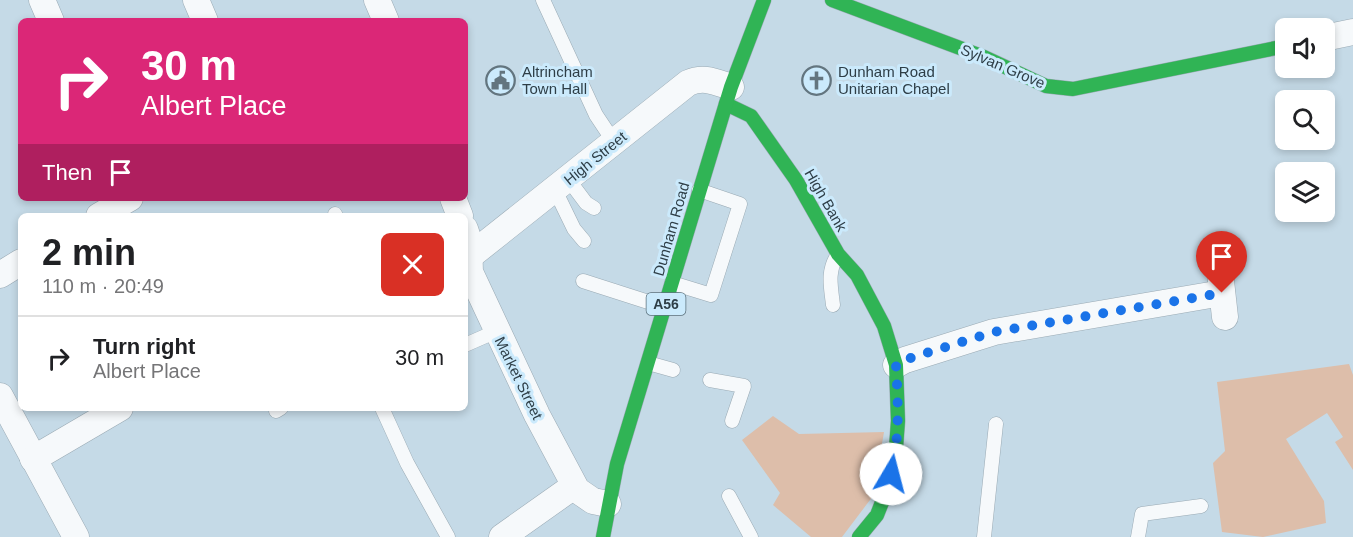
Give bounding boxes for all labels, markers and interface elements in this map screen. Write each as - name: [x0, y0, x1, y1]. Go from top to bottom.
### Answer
- map controls: [1275, 18, 1335, 222]
- button: sound: [1275, 18, 1335, 78]
- street label: Sylvan Grove: [958, 41, 1048, 91]
- icon: right: [42, 42, 120, 120]
- text: 30 m: [141, 42, 237, 89]
- place label: Altrincham Town Hall: [522, 63, 593, 97]
- place label: Dunham Road Unitarian Chapel: [838, 63, 950, 97]
- public building icon: Altrincham Town Hall: [485, 64, 517, 96]
- church icon: Dunham Road Unitarian Chapel: [801, 64, 833, 96]
- button: search: [1275, 90, 1335, 150]
- text: Albert Place: [141, 91, 287, 121]
- street label: High Street: [560, 127, 630, 188]
- icon: arrive: [104, 156, 137, 189]
- text: Then: [42, 160, 92, 185]
- button: layers: [1275, 162, 1335, 222]
- street label: High Bank: [801, 166, 851, 235]
- street label: Dunham Road: [649, 180, 693, 278]
- pin: [1196, 231, 1247, 293]
- text: 2 min: [42, 232, 136, 273]
- button: close: [381, 233, 444, 296]
- icon: arrive: [1205, 240, 1238, 273]
- text: 110 m · 20:49: [42, 275, 164, 297]
- road number: A56: [646, 293, 686, 315]
- text: Turn right: [93, 334, 195, 359]
- street label: Market Street: [492, 334, 547, 423]
- icon: right: [42, 342, 75, 375]
- text: 30 m: [395, 345, 444, 370]
- text: Albert Place: [93, 360, 201, 382]
- position arrow: [859, 442, 923, 506]

